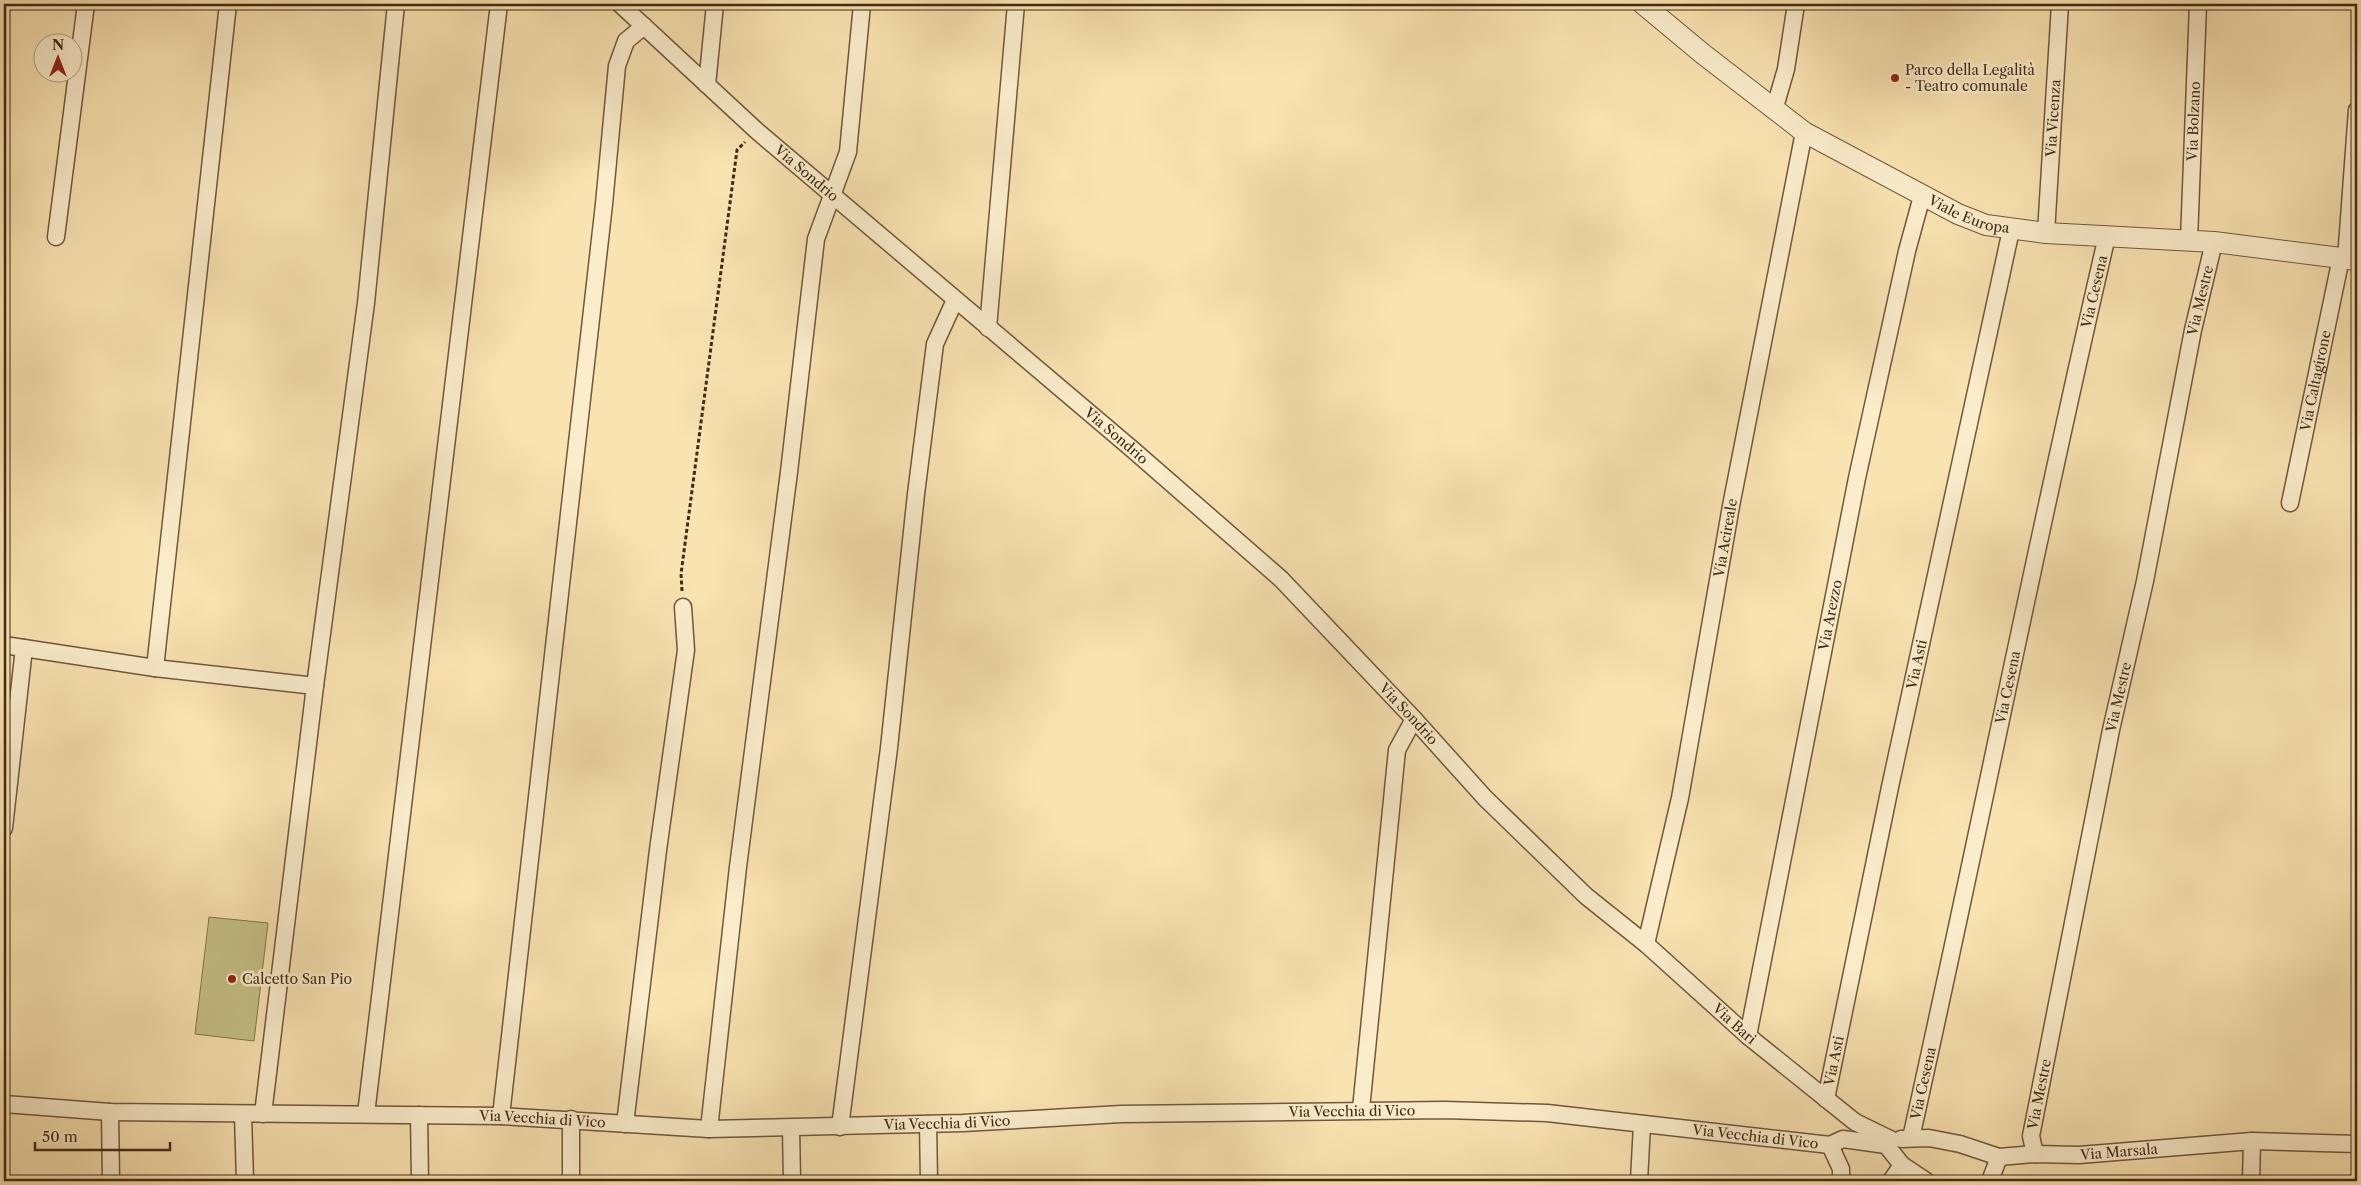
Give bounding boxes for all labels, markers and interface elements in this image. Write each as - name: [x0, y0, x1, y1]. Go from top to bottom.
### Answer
- north arrow: [32, 32, 82, 82]
- text: N: [52, 36, 64, 54]
- place label: Parco della Legalità - Teatro comunale: [1905, 61, 2036, 95]
- marker: Parco della Legalità - Teatro comunale: [1889, 72, 1901, 84]
- street label: Via Vicenza: [2042, 78, 2064, 159]
- street label: Via Bolzano: [2183, 81, 2204, 162]
- street label: Via Sondrio: [770, 140, 842, 205]
- street label: Viale Europa: [1924, 190, 2011, 237]
- street label: Via Cesena: [2077, 253, 2111, 331]
- street label: Via Mestre: [2183, 263, 2217, 338]
- street label: Via Caltagirone: [2296, 328, 2335, 434]
- street label: Via Sondrio: [1080, 403, 1152, 468]
- street label: Via Acireale: [1710, 497, 1741, 580]
- street label: Via Arezzo: [1814, 578, 1846, 653]
- street label: Via Asti: [1902, 638, 1931, 692]
- street label: Via Cesena: [1991, 649, 2024, 726]
- street label: Via Mestre: [2102, 660, 2135, 735]
- street label: Via Sondrio: [1375, 678, 1442, 749]
- place label: Calcetto San Pio: [242, 970, 352, 988]
- marker: Calcetto San Pio: [226, 973, 238, 985]
- street label: Via Bari: [1708, 999, 1760, 1048]
- street label: Via Asti: [1820, 1034, 1848, 1088]
- street label: Via Cesena: [1906, 1045, 1940, 1122]
- street label: Via Mestre: [2023, 1057, 2055, 1132]
- street label: Via Vecchia di Vico: [1288, 1101, 1415, 1121]
- street label: Via Vecchia di Vico: [478, 1107, 606, 1132]
- street label: Via Vecchia di Vico: [883, 1111, 1011, 1134]
- scale bar: [35, 1120, 170, 1152]
- street label: Via Vecchia di Vico: [1691, 1120, 1819, 1153]
- text: 50 m: [42, 1127, 78, 1146]
- street label: Via Marsala: [2079, 1140, 2159, 1164]

